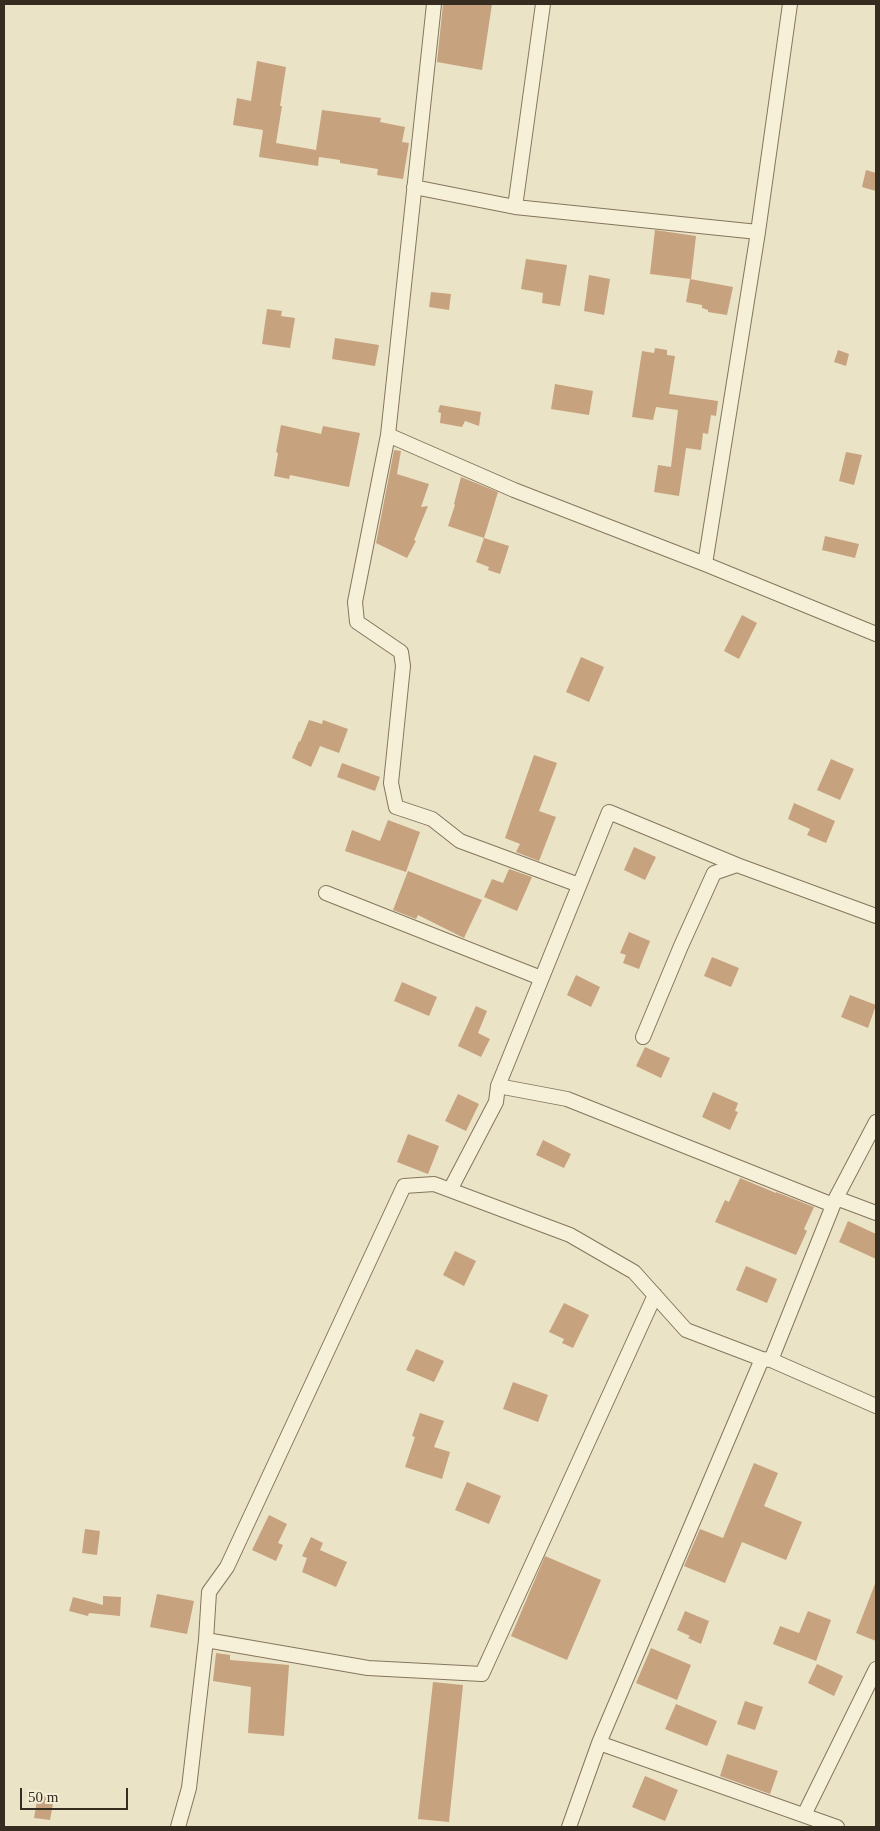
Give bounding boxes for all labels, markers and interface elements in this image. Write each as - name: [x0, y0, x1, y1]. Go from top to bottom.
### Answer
- scale bar: [22, 1778, 130, 1810]
- text: 50 m: [28, 1789, 58, 1805]

